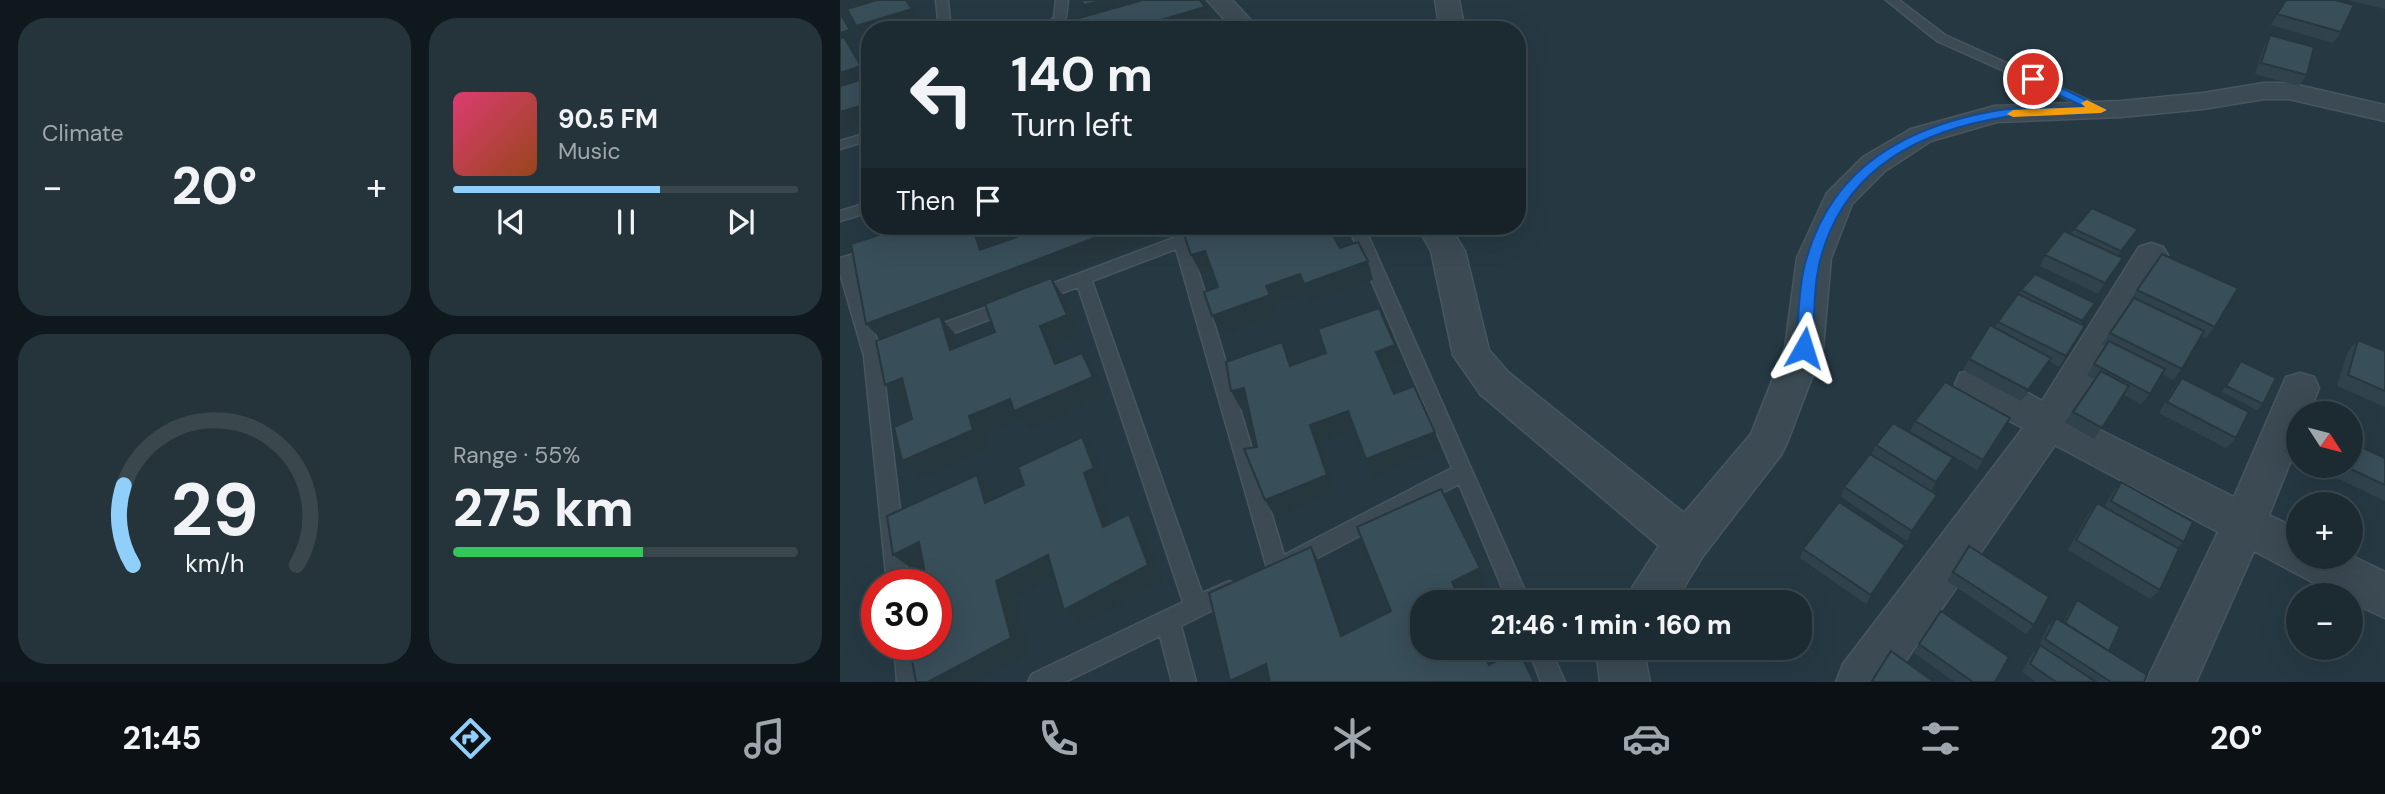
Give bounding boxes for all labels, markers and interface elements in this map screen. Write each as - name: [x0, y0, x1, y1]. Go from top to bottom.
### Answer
- text: 140 m: [1011, 42, 1153, 106]
- icon: left: [896, 49, 987, 140]
- pin: [2003, 49, 2063, 109]
- icon: arrive: [2014, 60, 2052, 98]
- text: 90.5 FM: [558, 102, 658, 136]
- text: Turn left: [1011, 104, 1133, 146]
- text: Climate: [42, 118, 124, 148]
- text: Music: [558, 136, 621, 166]
- text: 20°: [172, 152, 257, 220]
- text: −: [42, 162, 63, 212]
- text: +: [366, 162, 387, 212]
- icon: arrive: [969, 182, 1007, 220]
- text: Then: [896, 184, 955, 218]
- icon: previous: [492, 203, 530, 241]
- icon: pause: [607, 203, 645, 241]
- icon: next: [722, 203, 760, 241]
- position arrow: [1767, 311, 1841, 385]
- north arrow: [2286, 401, 2362, 478]
- map controls: [2286, 401, 2363, 660]
- text: Range · 55%: [453, 440, 580, 470]
- text: 29: [171, 463, 258, 558]
- text: 275 km: [453, 474, 634, 542]
- button: +: [2286, 492, 2363, 569]
- text: km/h: [185, 547, 244, 580]
- speed limit sign: 30: [861, 569, 952, 660]
- button: −: [2286, 583, 2363, 660]
- text: 21:46 · 1 min · 160 m: [1490, 608, 1732, 642]
- icon: directions: [446, 714, 495, 763]
- icon: music: [740, 714, 789, 763]
- icon: phone: [1034, 714, 1083, 763]
- icon: climate: [1328, 714, 1377, 763]
- icon: car: [1622, 714, 1671, 763]
- icon: filters: [1916, 714, 1965, 763]
- text: 21:45: [122, 717, 201, 759]
- text: 20°: [2210, 717, 2262, 759]

